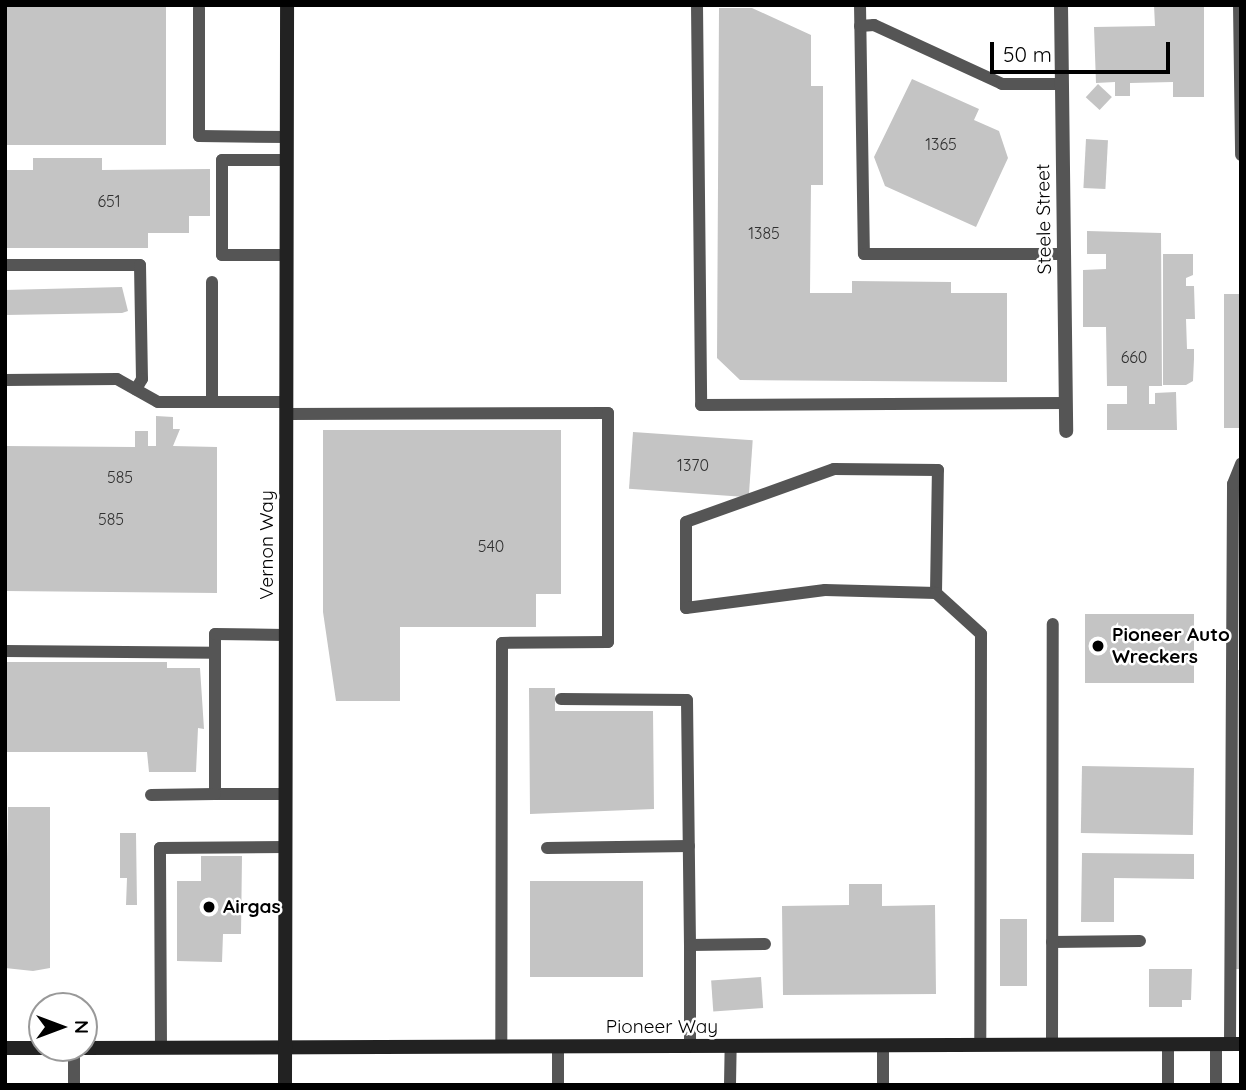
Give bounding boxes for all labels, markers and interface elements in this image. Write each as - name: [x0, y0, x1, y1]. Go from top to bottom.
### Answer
- scale bar: [994, 28, 1174, 72]
- text: 50 m: [1003, 41, 1052, 67]
- house number: 1365: [925, 134, 957, 154]
- street label: Steele Street: [1032, 164, 1056, 274]
- house number: 651: [97, 191, 121, 211]
- house number: 1385: [748, 223, 780, 243]
- house number: 660: [1121, 347, 1147, 367]
- house number: 1370: [677, 455, 709, 475]
- house number: 585: [107, 467, 133, 487]
- street label: Vernon Way: [256, 490, 278, 600]
- house number: 585: [98, 509, 124, 529]
- house number: 540: [478, 536, 504, 556]
- place label: Pioneer Auto Wreckers: [1112, 624, 1230, 668]
- marker: Pioneer Auto Wreckers: [1090, 638, 1106, 654]
- place label: Airgas: [223, 896, 281, 918]
- marker: Airgas: [201, 899, 217, 915]
- north arrow: [28, 992, 98, 1062]
- street label: Pioneer Way: [606, 1016, 718, 1038]
- text: N: [70, 1020, 94, 1034]

